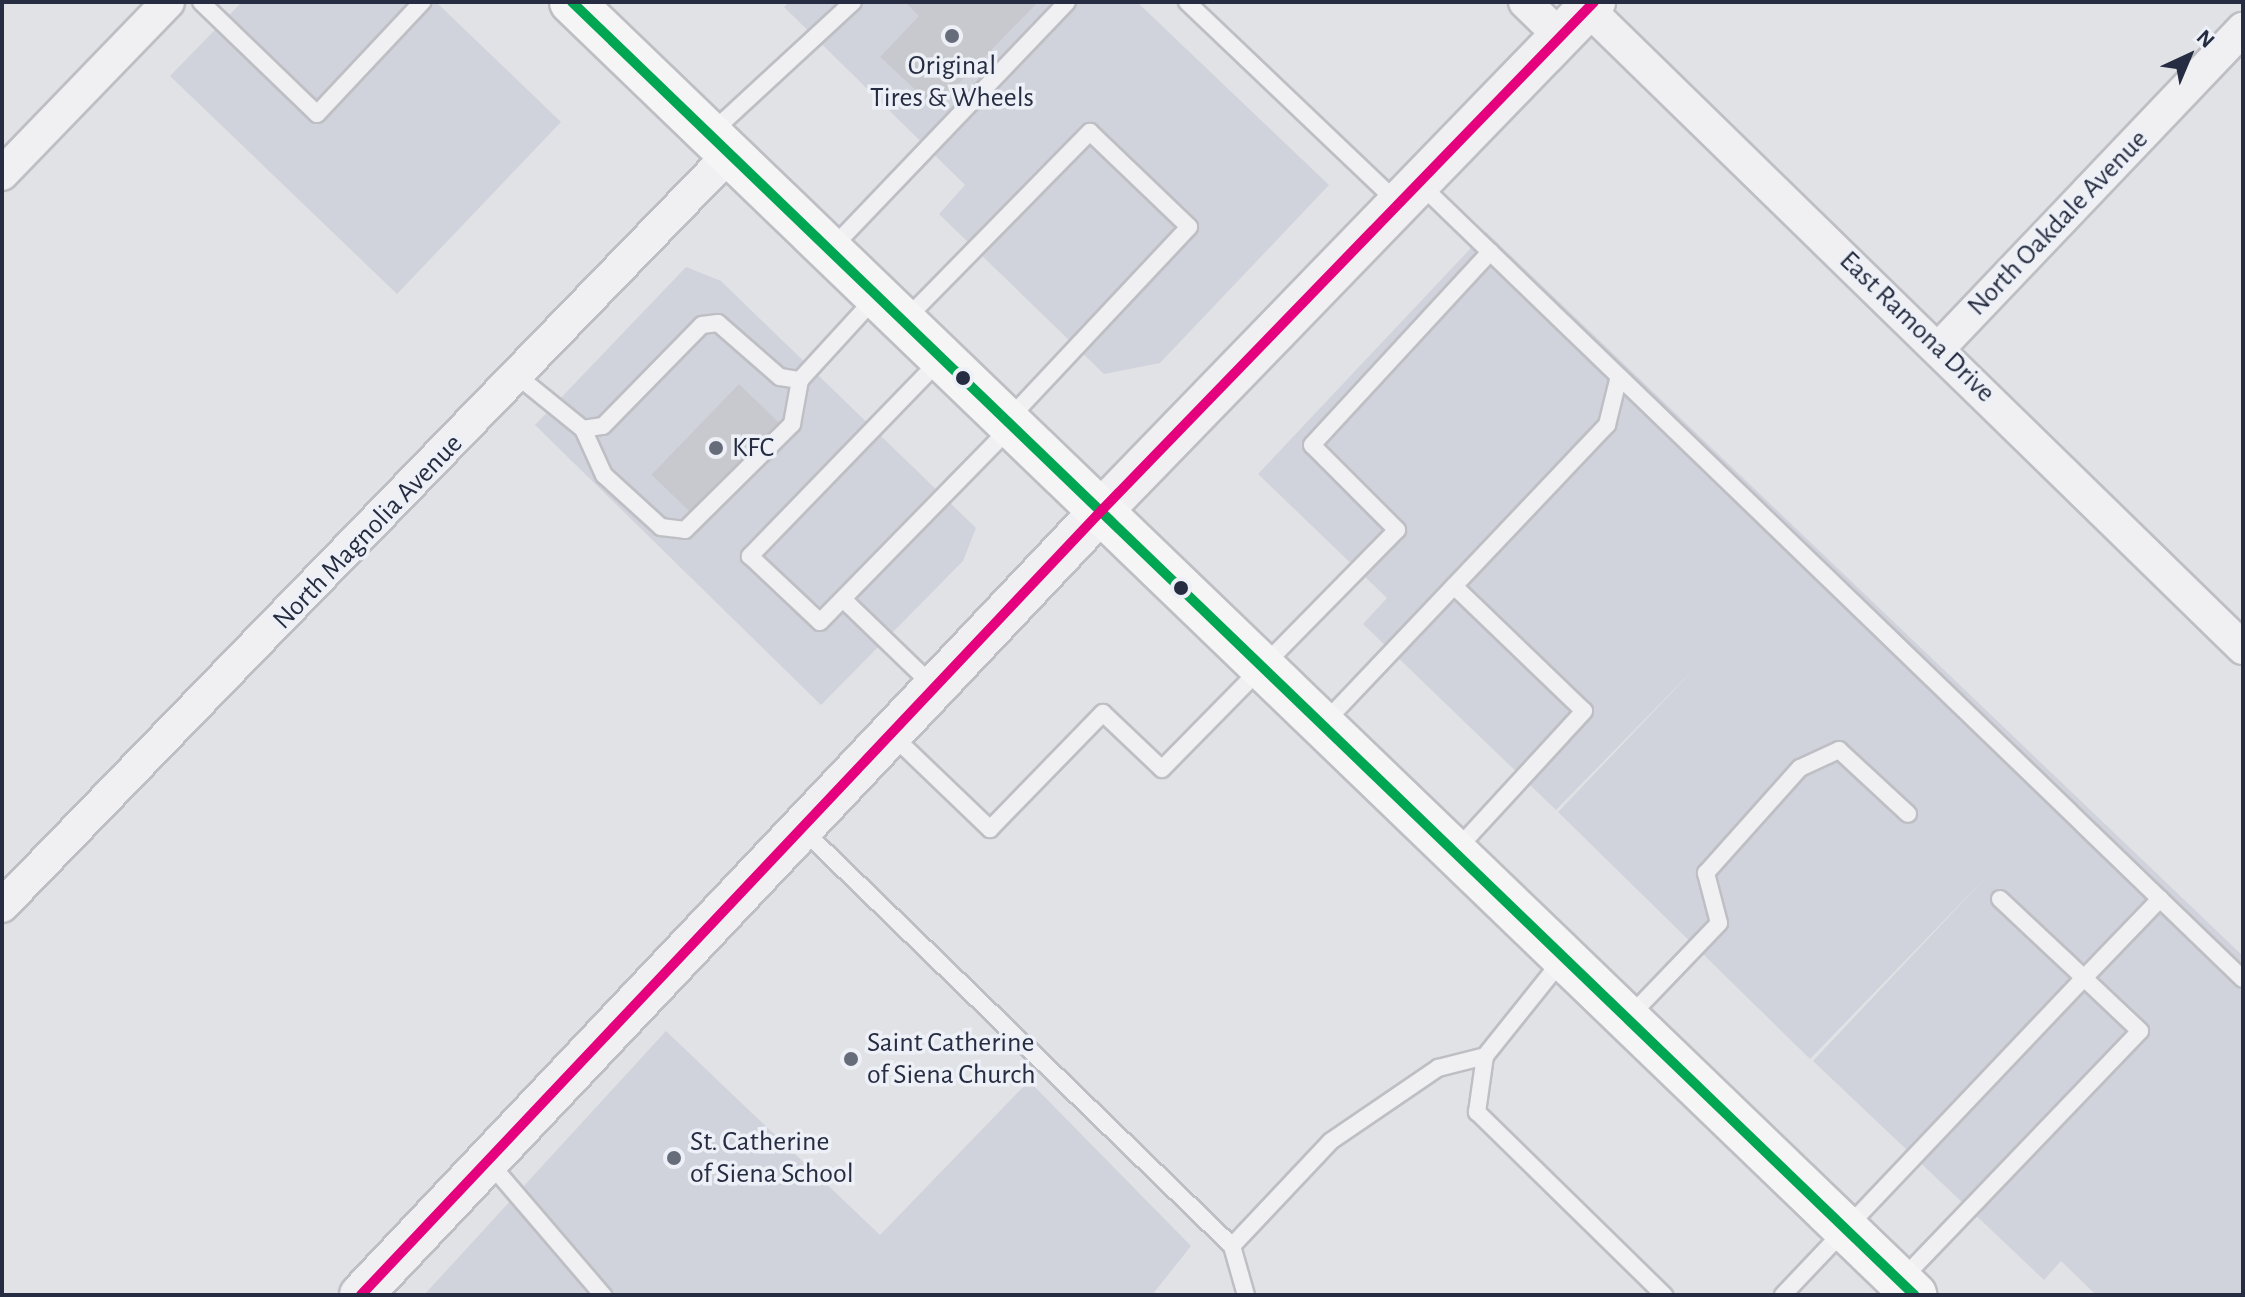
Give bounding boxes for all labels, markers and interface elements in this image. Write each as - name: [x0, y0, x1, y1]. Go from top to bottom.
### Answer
- north arrow: [2149, 16, 2229, 96]
- text: N: [2193, 26, 2219, 52]
- marker: Original Tires & Wheels: [943, 27, 961, 45]
- place label: Original Tires & Wheels: [870, 49, 1034, 115]
- street label: North Oakdale Avenue: [1961, 123, 2155, 323]
- street label: East Ramona Drive: [1832, 244, 2002, 410]
- unlabelled marker: [955, 370, 971, 386]
- street label: North Magnolia Avenue: [266, 427, 470, 637]
- place label: KFC: [732, 431, 774, 465]
- marker: KFC: [707, 439, 725, 457]
- unlabelled marker: [1173, 580, 1189, 596]
- place label: Saint Catherine of Siena Church: [867, 1026, 1036, 1092]
- marker: Saint Catherine of Siena Church: [842, 1050, 860, 1068]
- place label: St. Catherine of Siena School: [690, 1125, 854, 1191]
- marker: St. Catherine of Siena School: [665, 1149, 683, 1167]

